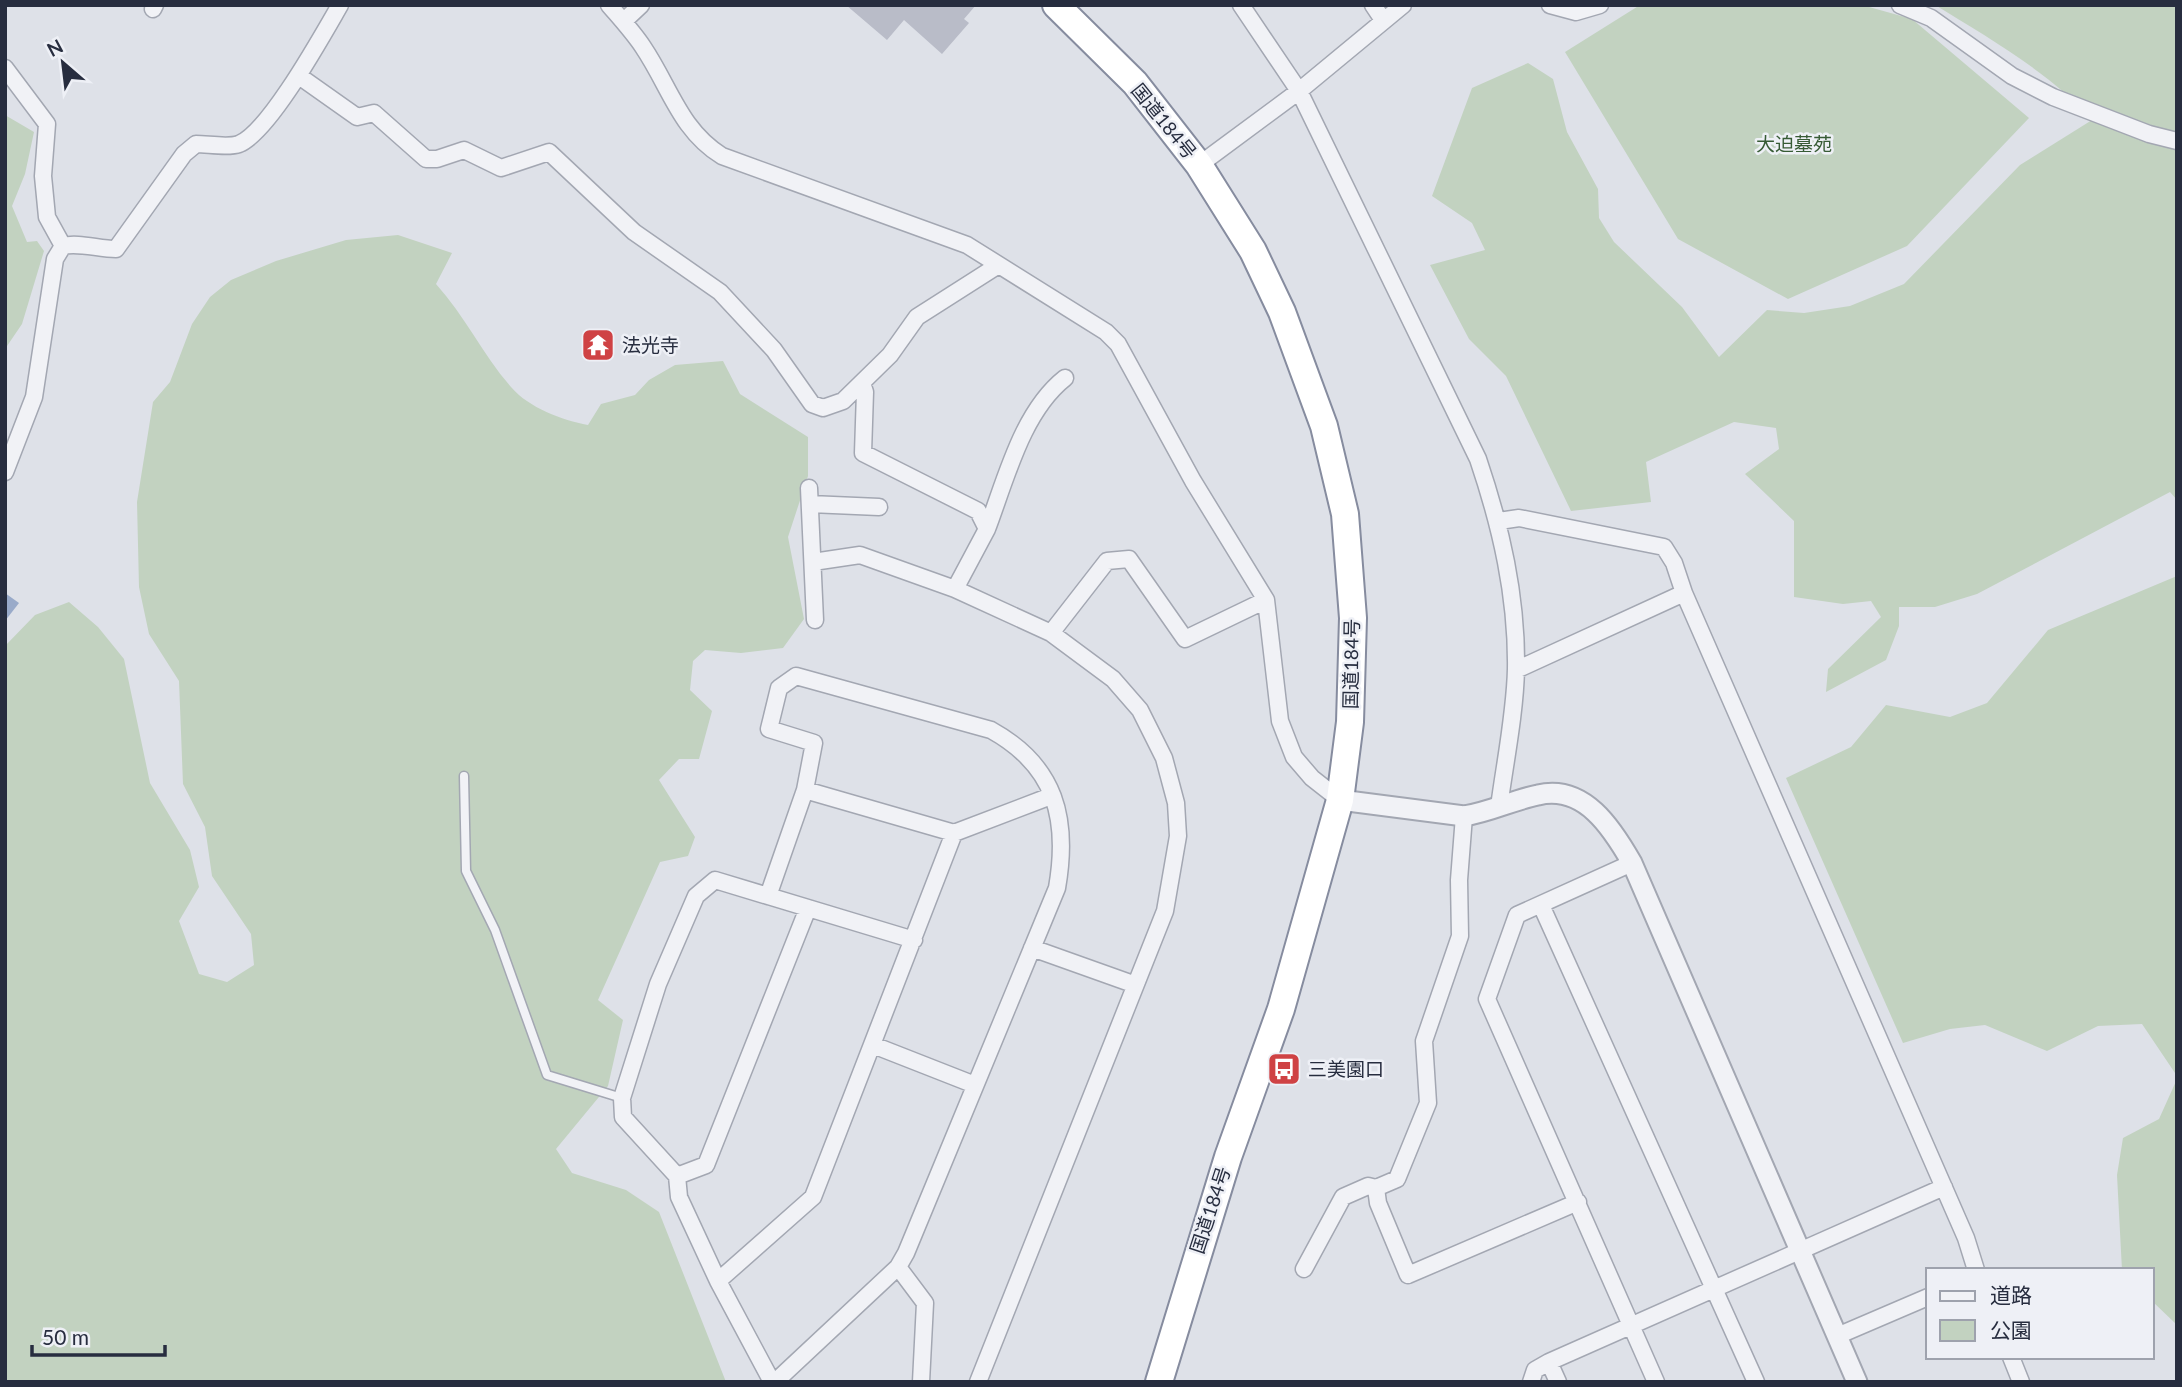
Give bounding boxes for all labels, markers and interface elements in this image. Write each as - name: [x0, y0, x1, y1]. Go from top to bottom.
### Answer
- north arrow: [28, 28, 98, 98]
- text: N: [43, 34, 67, 61]
- street label: 国道184号: [1127, 78, 1202, 163]
- park label: 大迫墓苑: [1756, 132, 1832, 155]
- temple icon: 法光寺: [579, 326, 617, 364]
- place label: 法光寺: [622, 333, 679, 356]
- street label: 国道184号: [1338, 619, 1363, 709]
- bus stop icon: 三美園口: [1265, 1050, 1303, 1088]
- place label: 三美園口: [1308, 1057, 1384, 1080]
- street label: 国道184号: [1185, 1163, 1234, 1256]
- legend: [1926, 1268, 2154, 1359]
- text: 道路: [1990, 1282, 2032, 1307]
- scale bar: [32, 1314, 164, 1358]
- text: 公園: [1990, 1317, 2032, 1342]
- text: 50 m: [42, 1324, 89, 1349]

